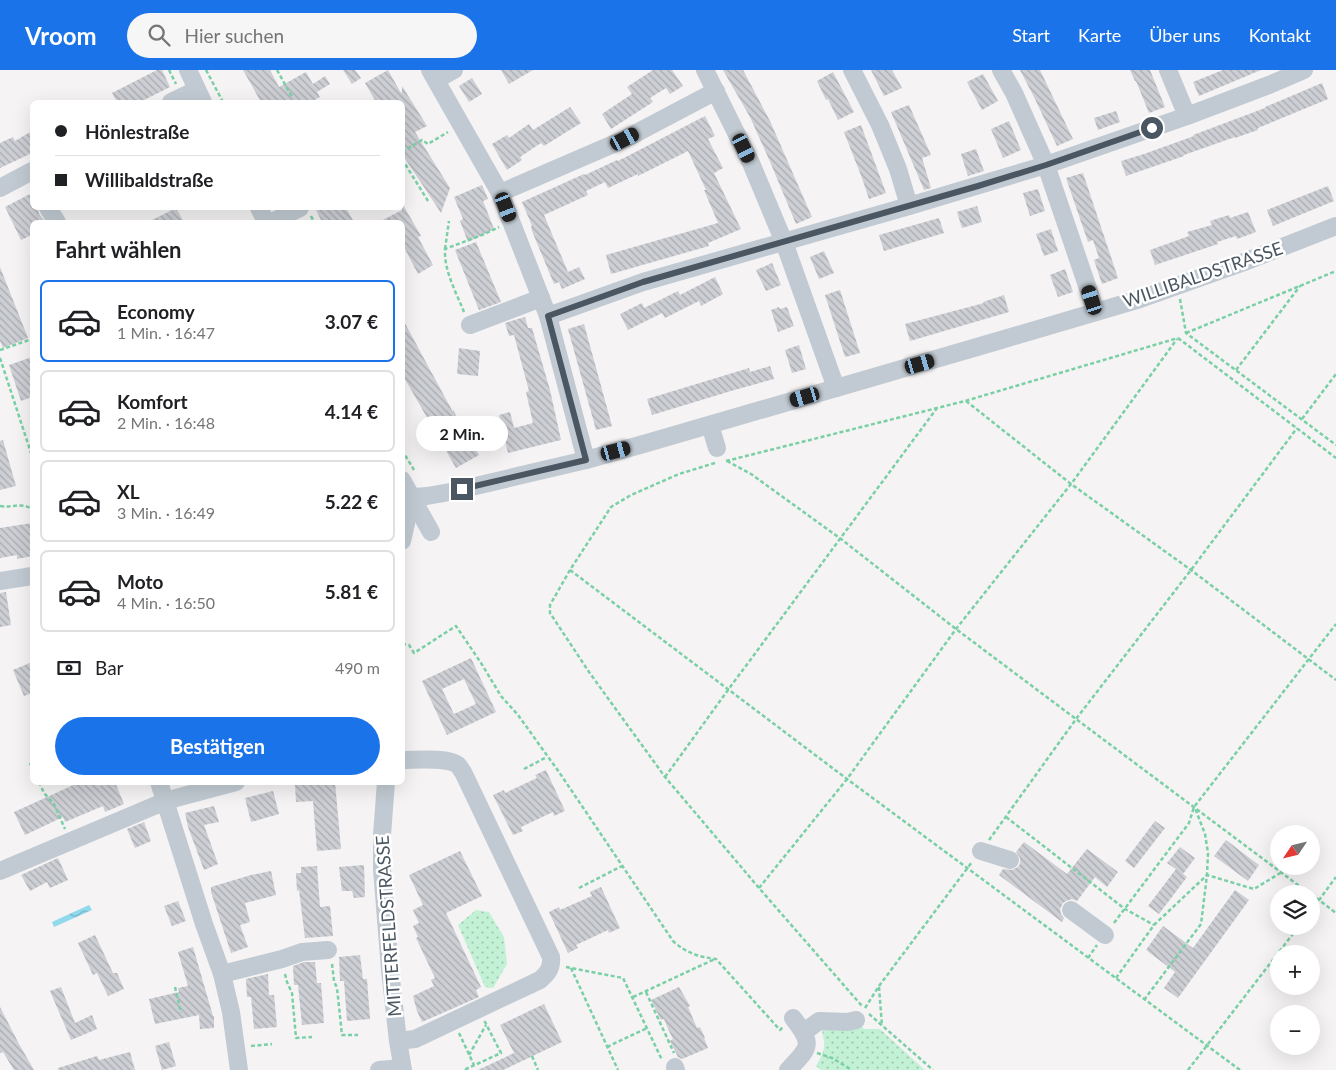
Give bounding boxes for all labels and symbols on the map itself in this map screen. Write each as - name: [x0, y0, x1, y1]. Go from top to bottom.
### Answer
- route start: [1141, 117, 1163, 139]
- car: [608, 125, 641, 153]
- car: [730, 131, 757, 165]
- car: [493, 190, 518, 224]
- street label: WILLIBALDSTRASSE: [1120, 236, 1285, 312]
- car: [1080, 283, 1103, 317]
- car: [903, 353, 936, 375]
- car: [788, 386, 821, 408]
- callout: 2 Min.: [416, 416, 508, 452]
- car: [599, 440, 632, 462]
- route end: [451, 478, 473, 500]
- north arrow: [1270, 825, 1320, 875]
- street label: MITTERFELDSTRASSE: [371, 835, 405, 1018]

